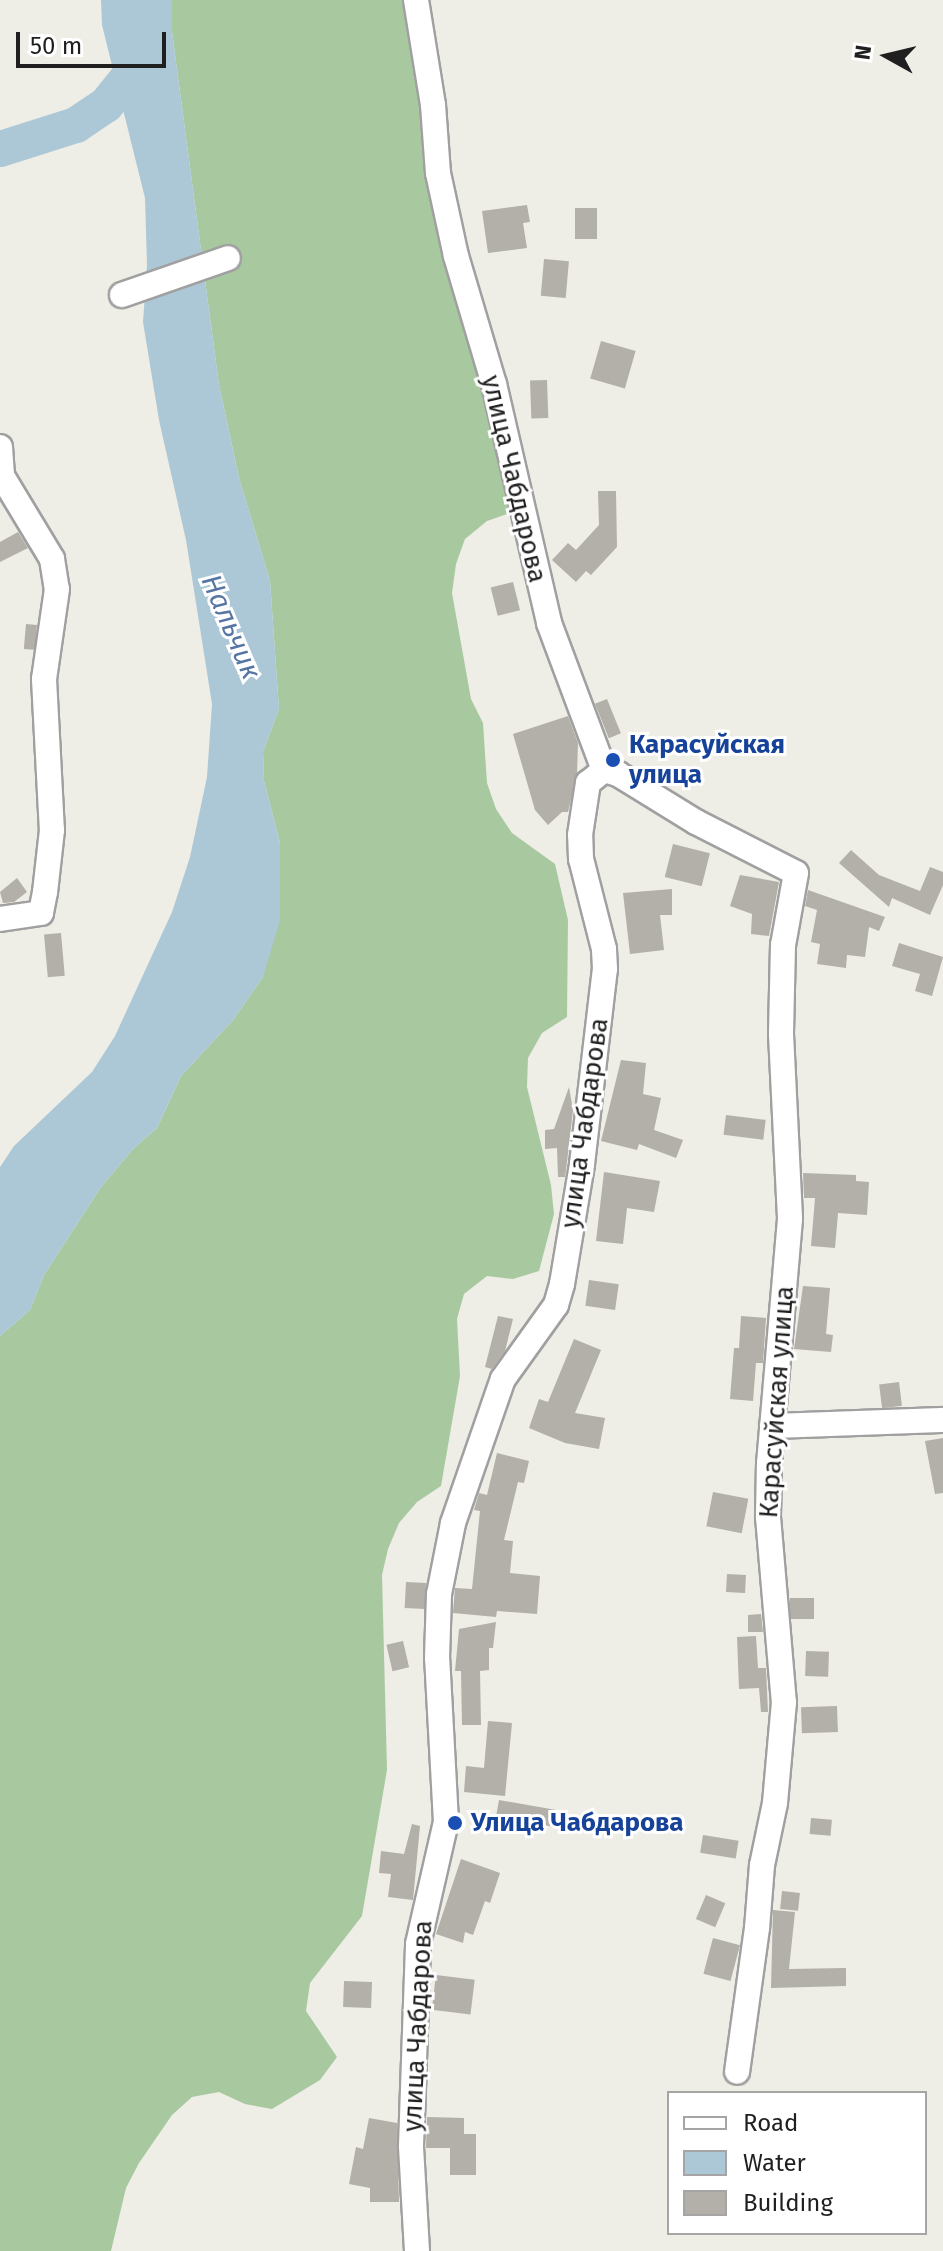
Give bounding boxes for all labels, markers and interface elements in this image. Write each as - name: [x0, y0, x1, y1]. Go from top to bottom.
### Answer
- scale bar: [20, 16, 170, 66]
- north arrow: [847, 16, 927, 96]
- text: 50 m: [30, 32, 82, 60]
- text: N: [848, 43, 877, 62]
- street label: улица Чабдарова: [475, 372, 553, 586]
- water label: Нальчик: [194, 569, 268, 685]
- place label: Карасуйская улица: [629, 729, 785, 790]
- marker: Карасуйская улица: [604, 751, 622, 769]
- street label: улица Чабдарова: [555, 1016, 615, 1230]
- street label: Карасуйская улица: [753, 1285, 801, 1519]
- place label: Улица Чабдарова: [471, 1807, 684, 1839]
- marker: Улица Чабдарова: [446, 1814, 464, 1832]
- street label: улица Чабдарова: [397, 1919, 439, 2133]
- legend: [667, 2091, 927, 2235]
- text: Road: [743, 2109, 798, 2137]
- text: Water: [743, 2149, 806, 2177]
- text: Building: [743, 2189, 833, 2217]

